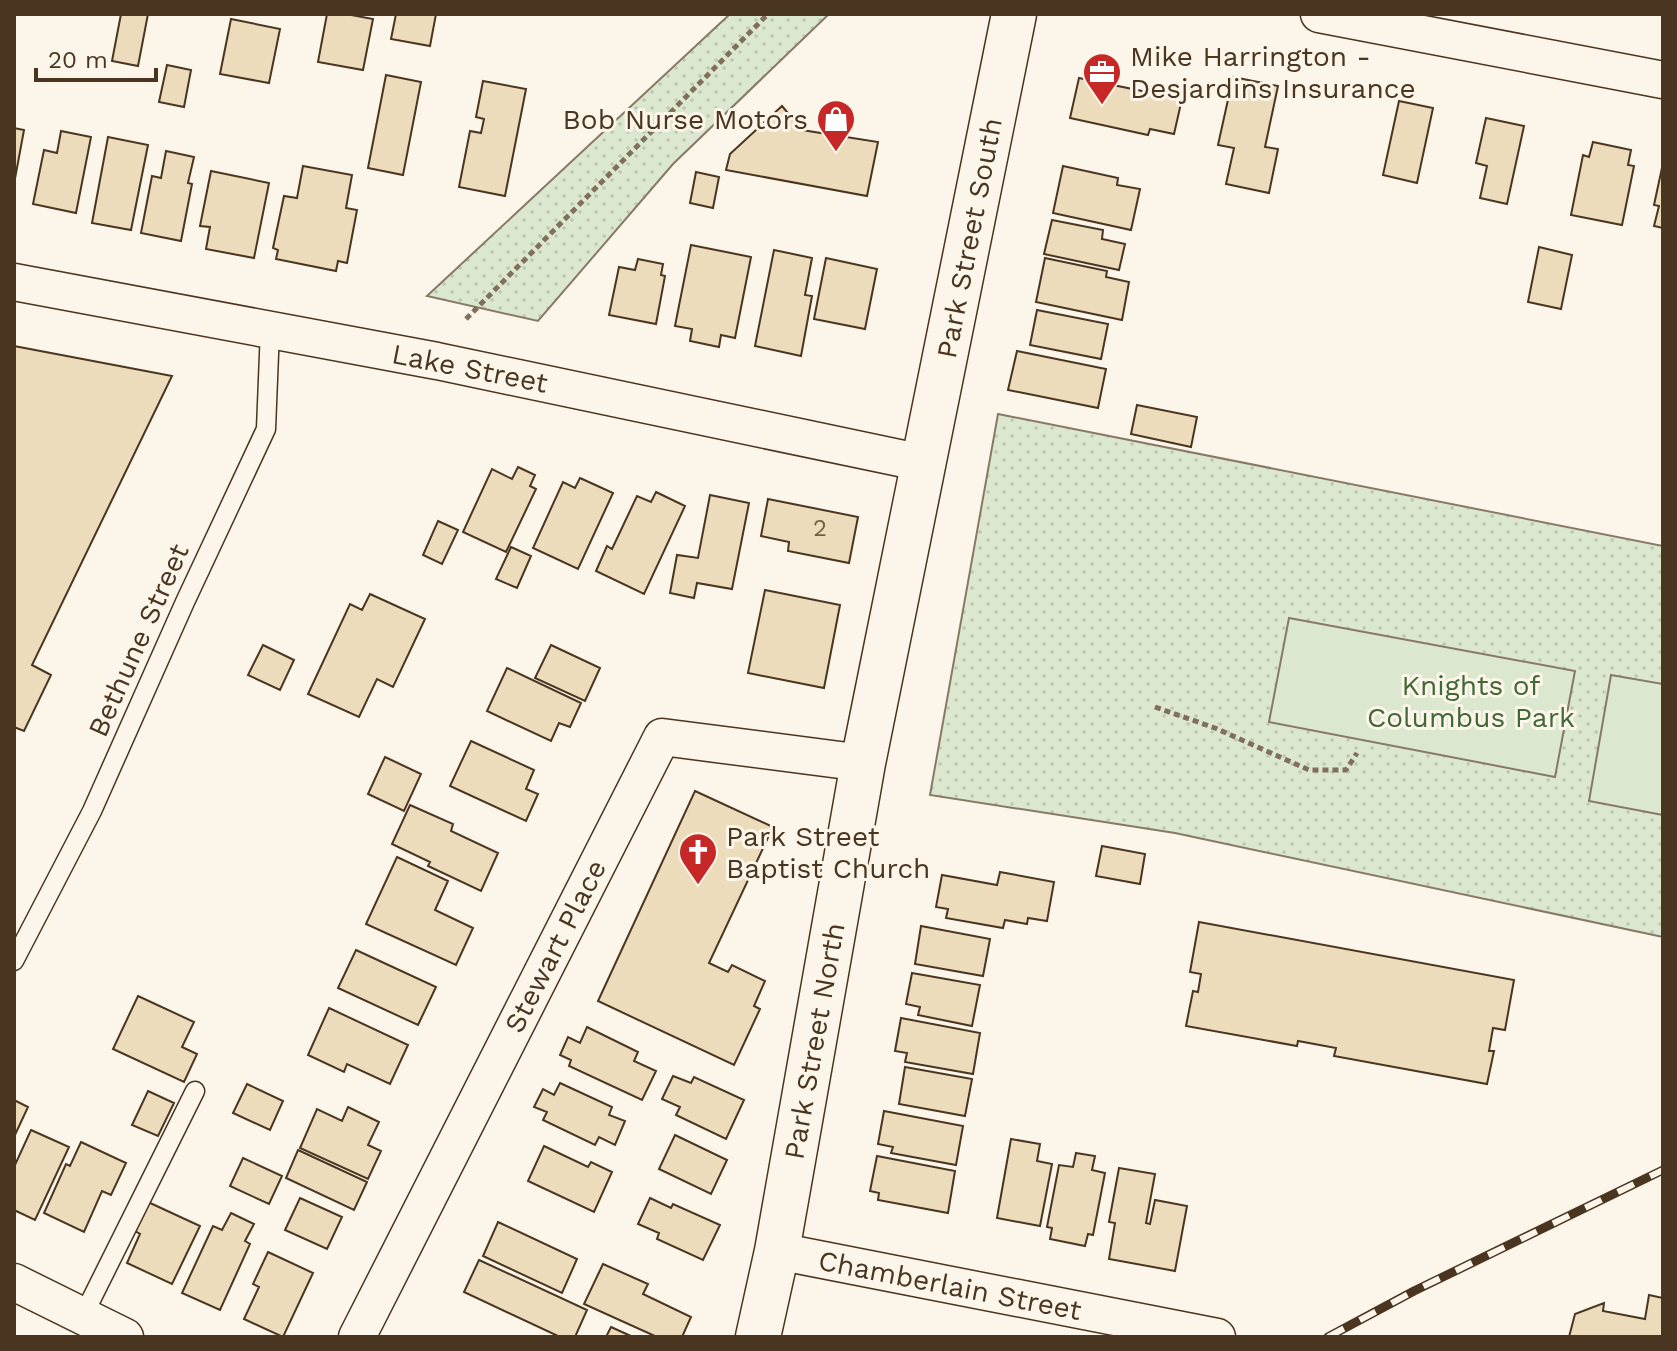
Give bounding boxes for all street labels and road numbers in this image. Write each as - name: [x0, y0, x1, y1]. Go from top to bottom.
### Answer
- street label: Park Street South: [930, 115, 1009, 361]
- street label: Lake Street: [389, 337, 551, 400]
- street label: Bethune Street: [81, 538, 196, 742]
- street label: Stewart Place: [498, 854, 613, 1038]
- street label: Park Street North: [777, 920, 852, 1162]
- street label: Chamberlain Street: [816, 1244, 1084, 1327]

